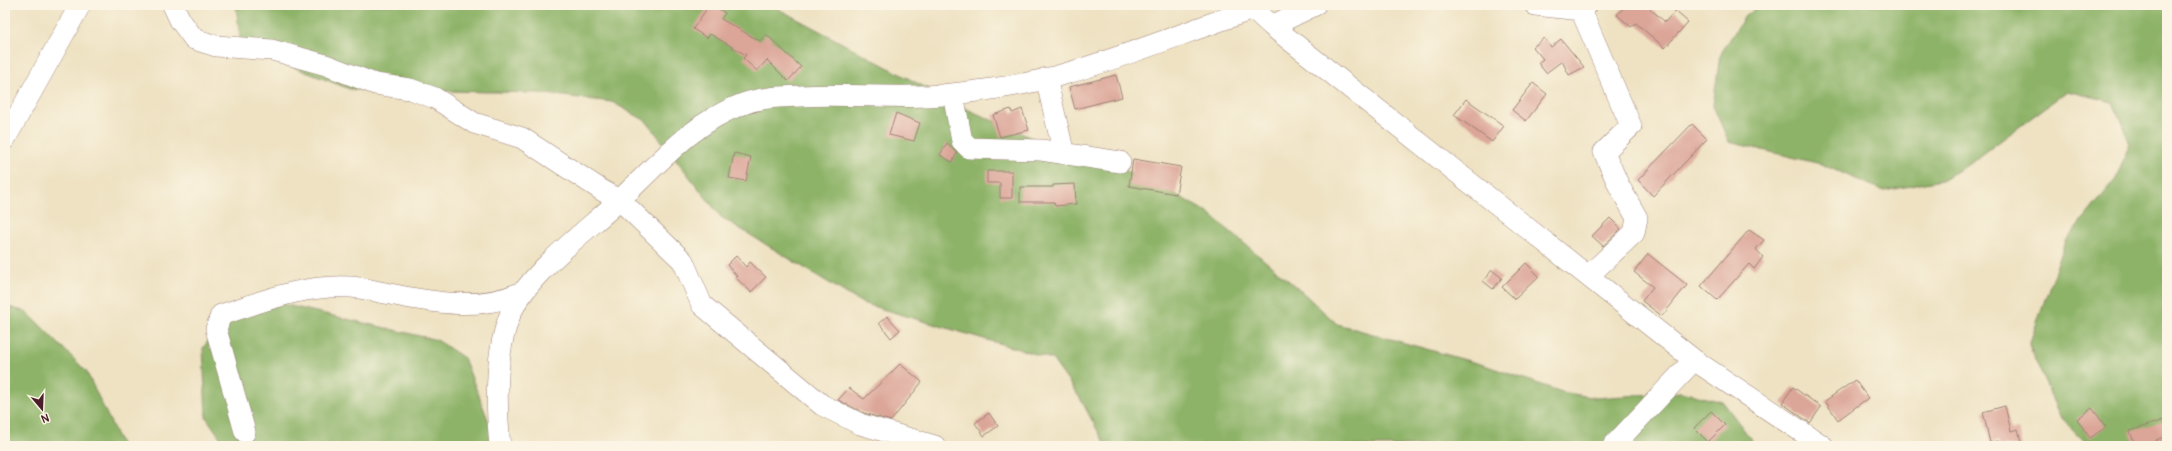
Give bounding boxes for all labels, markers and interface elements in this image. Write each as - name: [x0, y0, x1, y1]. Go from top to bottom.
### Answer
- north arrow: [22, 389, 62, 429]
- text: N: [39, 411, 51, 426]

